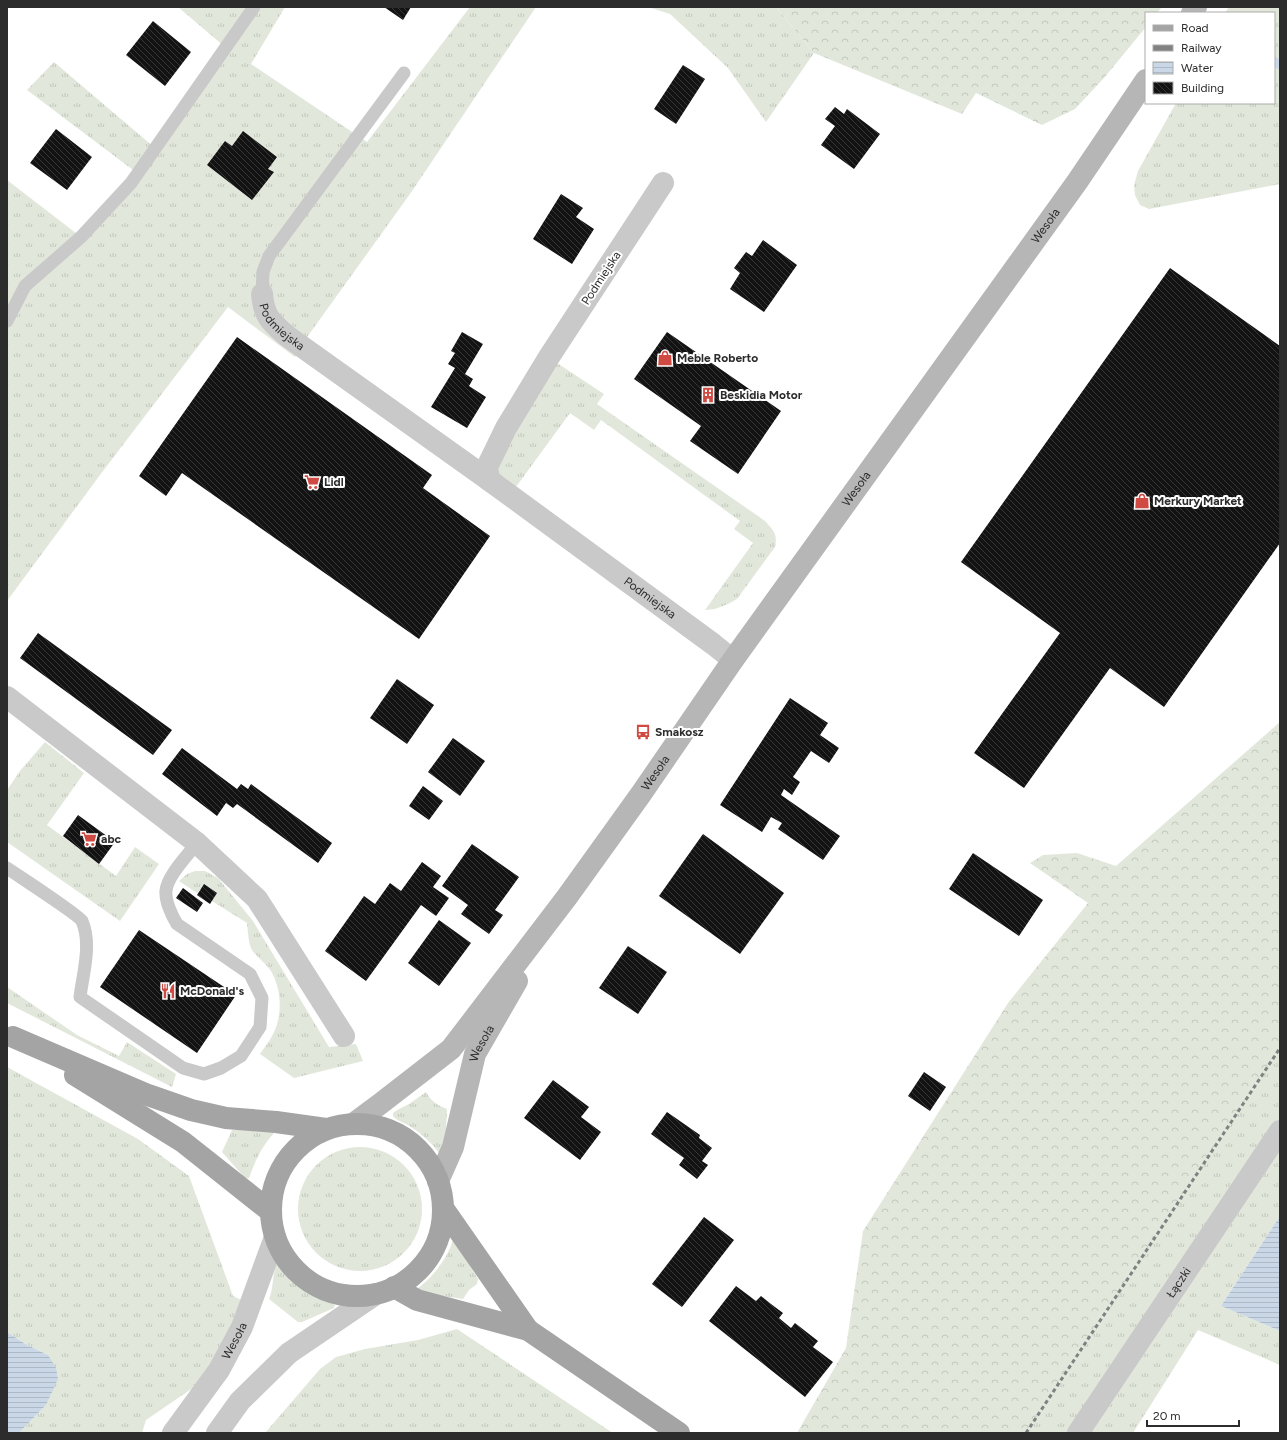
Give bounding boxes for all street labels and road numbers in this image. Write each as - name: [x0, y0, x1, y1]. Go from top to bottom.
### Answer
- street label: Wesoła: [1028, 206, 1063, 246]
- street label: Podmiejska: [579, 249, 623, 307]
- street label: Podmiejska: [256, 302, 307, 353]
- street label: Wesoła: [839, 469, 874, 509]
- street label: Podmiejska: [621, 574, 679, 622]
- street label: Wesoła: [638, 753, 672, 793]
- street label: Wesoła: [466, 1023, 497, 1063]
- street label: Łączki: [1164, 1265, 1194, 1300]
- street label: Wesoła: [219, 1321, 250, 1362]

